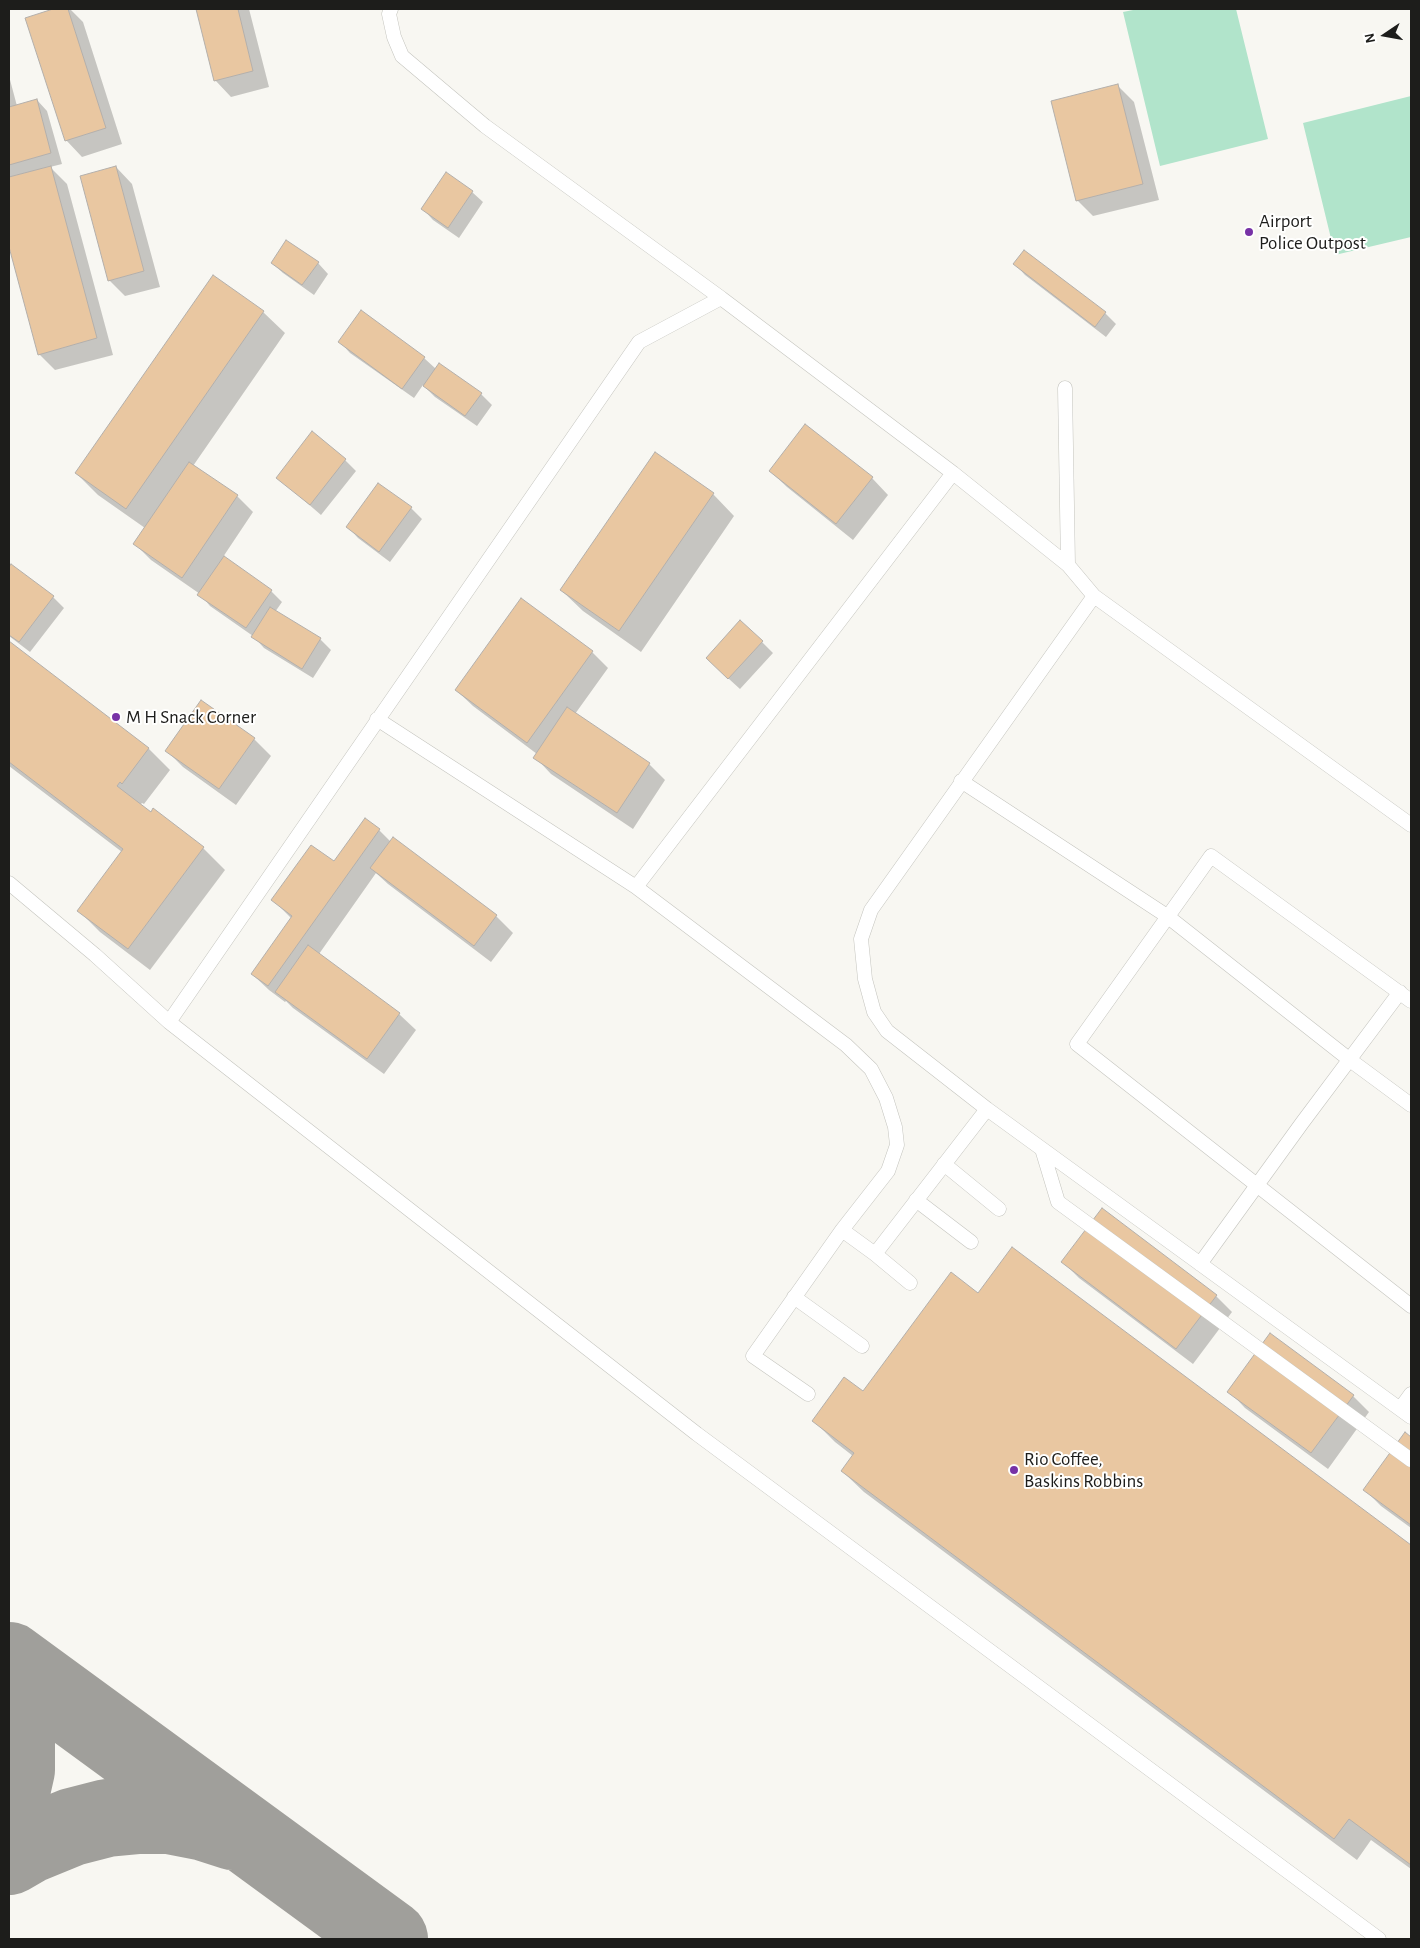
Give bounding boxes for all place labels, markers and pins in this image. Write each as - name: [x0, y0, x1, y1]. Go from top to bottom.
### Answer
- place label: Airport Police Outpost: [1259, 210, 1366, 254]
- marker: Airport Police Outpost: [1243, 226, 1255, 238]
- place label: M H Snack Corner: [126, 706, 256, 728]
- marker: M H Snack Corner: [110, 711, 122, 723]
- place label: Rio Coffee, Baskins Robbins: [1024, 1448, 1143, 1492]
- marker: Rio Coffee, Baskins Robbins: [1008, 1464, 1020, 1476]

